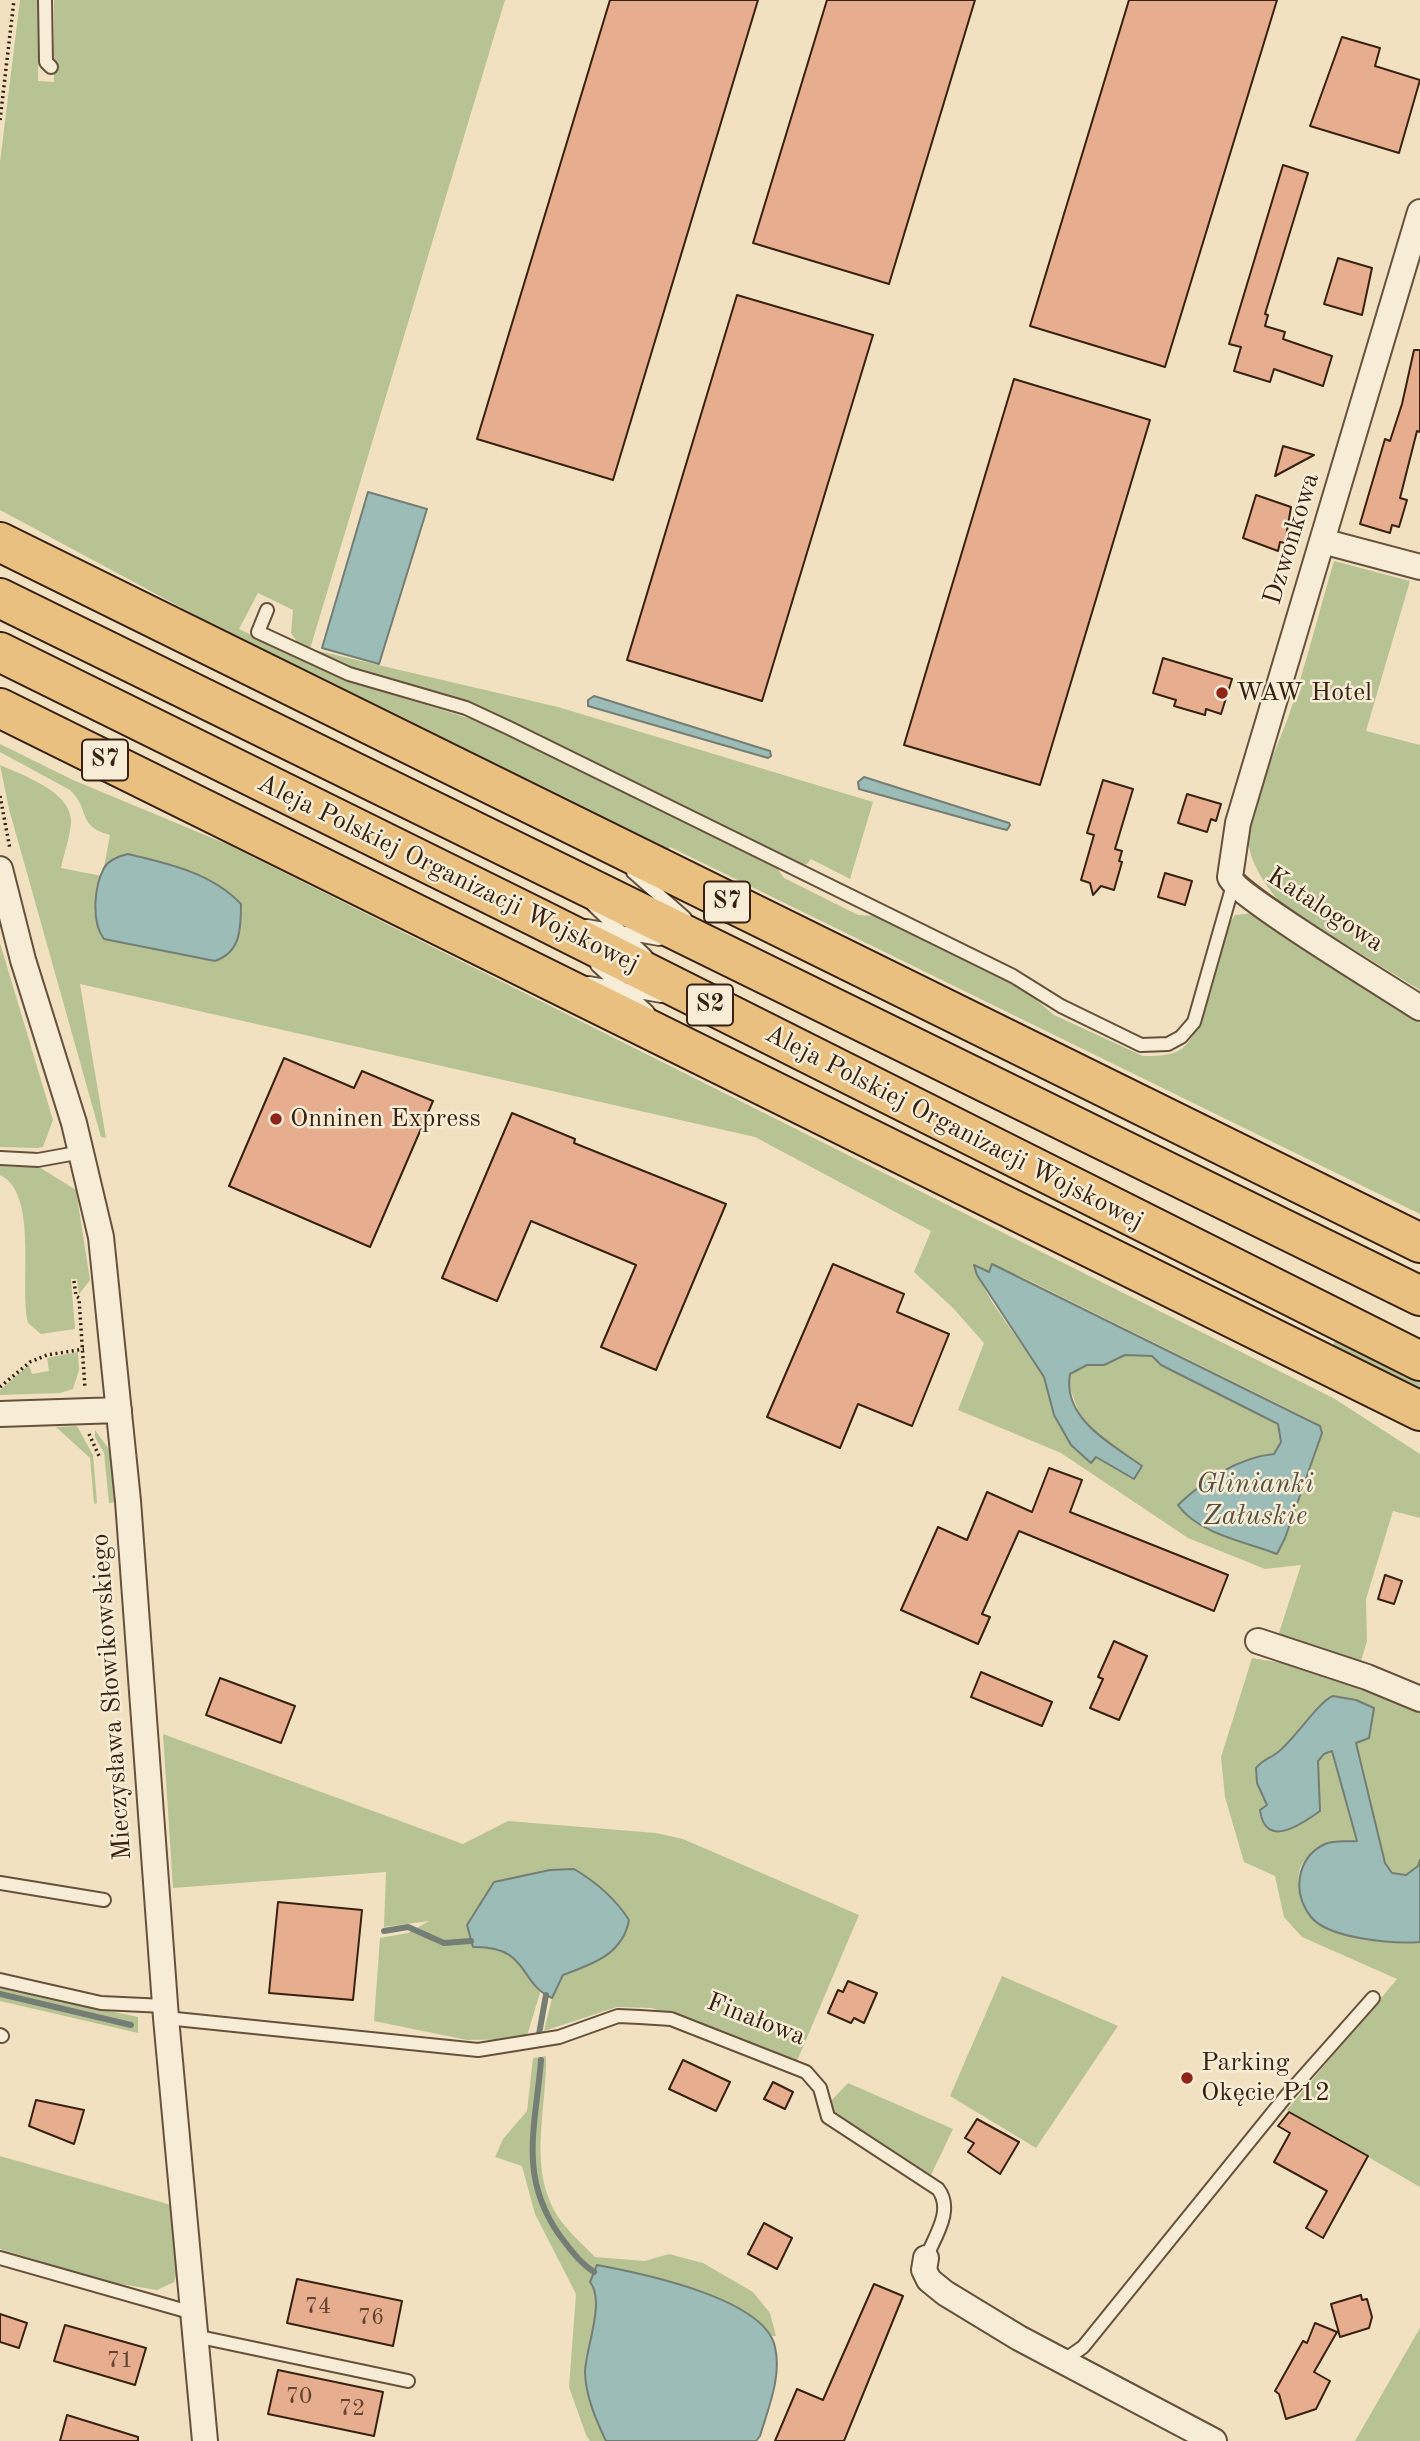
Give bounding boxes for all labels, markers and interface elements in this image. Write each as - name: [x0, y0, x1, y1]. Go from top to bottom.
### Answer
- street label: Dzwonkowa: [1257, 470, 1327, 608]
- place label: WAW Hotel: [1236, 677, 1372, 709]
- marker: WAW Hotel: [1214, 685, 1230, 701]
- road number: S7: [82, 740, 128, 780]
- street label: Aleja Polskiej Organizacji Wojskowej: [252, 768, 644, 980]
- street label: Katalogowa: [1261, 861, 1389, 959]
- road number: S7: [704, 882, 750, 922]
- road number: S2: [687, 985, 733, 1026]
- street label: Aleja Polskiej Organizacji Wojskowej: [759, 1019, 1149, 1237]
- place label: Onninen Express: [290, 1103, 481, 1135]
- marker: Onninen Express: [268, 1111, 284, 1127]
- water label: Glinianki Załuskie: [1196, 1468, 1314, 1534]
- street label: Mieczysława Słowikowskiego: [85, 1533, 139, 1861]
- street label: Finałowa: [702, 1987, 810, 2053]
- place label: Parking Okęcie P12: [1201, 2047, 1330, 2108]
- marker: Parking Okęcie P12: [1179, 2070, 1195, 2086]
- house number: 74: [305, 2293, 331, 2321]
- house number: 76: [358, 2304, 384, 2332]
- house number: 71: [107, 2347, 133, 2375]
- house number: 70: [286, 2383, 312, 2411]
- house number: 72: [339, 2395, 365, 2423]

